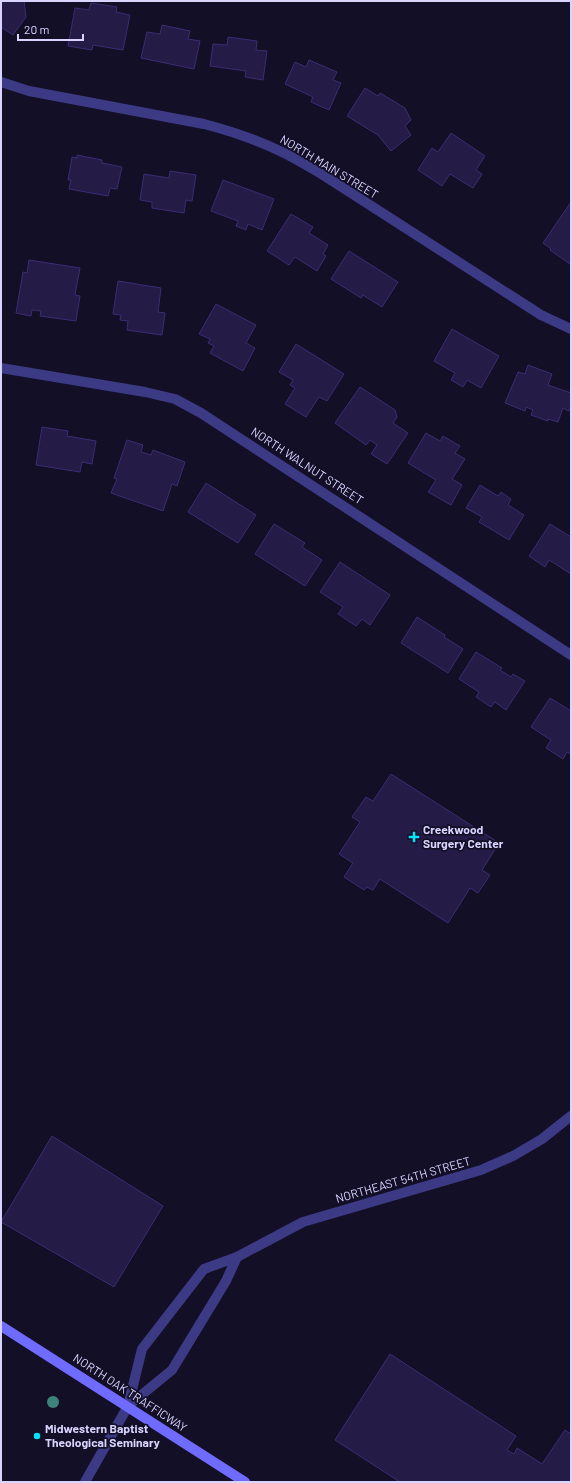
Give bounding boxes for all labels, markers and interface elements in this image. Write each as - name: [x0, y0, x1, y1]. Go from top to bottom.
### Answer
- scale bar: [18, 16, 83, 42]
- text: 20 m: [24, 22, 50, 36]
- street label: NORTH MAIN STREET: [278, 131, 381, 201]
- street label: NORTH WALNUT STREET: [249, 424, 366, 507]
- place label: Creekwood Surgery Center: [423, 822, 504, 850]
- marker: Creekwood Surgery Center: [408, 831, 420, 843]
- street label: NORTHEAST 54TH STREET: [334, 1153, 472, 1205]
- street label: NORTH OAK TRAFFICWAY: [71, 1350, 190, 1434]
- place label: Midwestern Baptist Theological Seminary: [45, 1421, 160, 1449]
- marker: Midwestern Baptist Theological Seminary: [32, 1431, 42, 1441]

